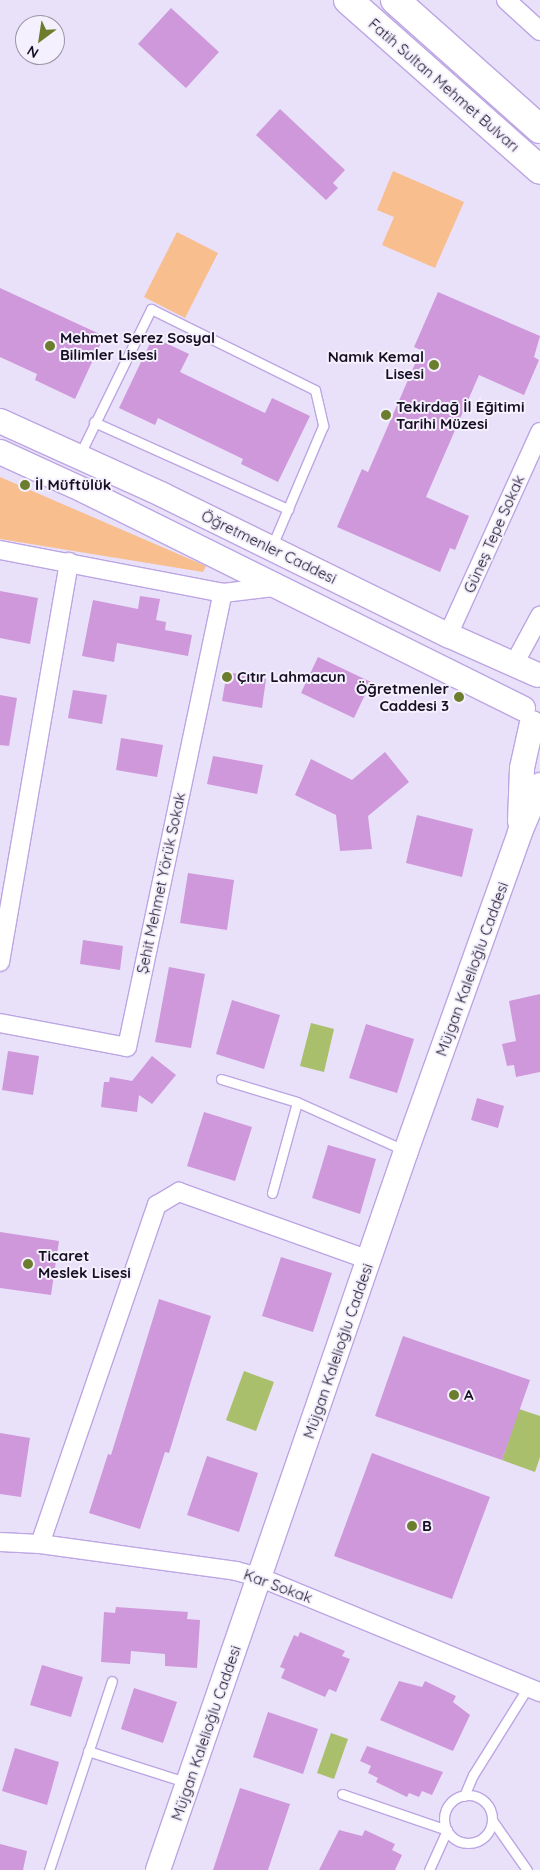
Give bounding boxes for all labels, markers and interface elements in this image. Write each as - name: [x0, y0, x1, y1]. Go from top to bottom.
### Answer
- north arrow: [15, 15, 65, 65]
- street label: Fatih Sultan Mehmet Bulvarı: [365, 15, 523, 155]
- text: N: [24, 42, 42, 62]
- place label: Mehmet Serez Sosyal Bilimler Lisesi: [60, 328, 215, 363]
- marker: Mehmet Serez Sosyal Bilimler Lisesi: [44, 340, 56, 352]
- place label: Namık Kemal Lisesi: [328, 347, 424, 382]
- marker: Namık Kemal Lisesi: [428, 359, 440, 371]
- place label: Tekirdağ İl Eğitimi Tarihi Müzesi: [396, 397, 524, 432]
- marker: Tekirdağ İl Eğitimi Tarihi Müzesi: [380, 409, 392, 421]
- street label: Güneş Tepe Sokak: [460, 472, 528, 596]
- place label: İl Müftülük: [35, 476, 111, 494]
- marker: İl Müftülük: [19, 479, 31, 491]
- street label: Öğretmenler Caddesi: [198, 506, 340, 588]
- place label: Çıtır Lahmacun: [237, 668, 346, 686]
- marker: Çıtır Lahmacun: [221, 671, 233, 683]
- place label: Öğretmenler Caddesi 3: [356, 679, 449, 714]
- marker: Öğretmenler Caddesi 3: [453, 691, 465, 703]
- street label: Şehit Mehmet Yörük Sokak: [133, 791, 189, 975]
- street label: Müjgan Kalelioğlu Caddesi: [432, 879, 512, 1059]
- place label: Ticaret Meslek Lisesi: [38, 1246, 131, 1281]
- marker: Ticaret Meslek Lisesi: [22, 1258, 34, 1270]
- street label: Müjgan Kalelioğlu Caddesi: [300, 1261, 376, 1441]
- place label: A: [464, 1386, 474, 1404]
- marker: A: [448, 1389, 460, 1401]
- place label: B: [422, 1517, 432, 1535]
- marker: B: [406, 1520, 418, 1532]
- street label: Kar Sokak: [241, 1565, 315, 1607]
- street label: Müjgan Kalelioğlu Caddesi: [168, 1643, 244, 1823]

